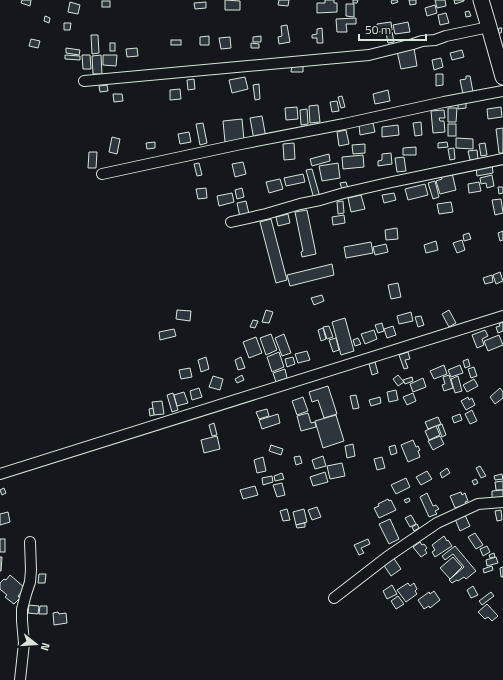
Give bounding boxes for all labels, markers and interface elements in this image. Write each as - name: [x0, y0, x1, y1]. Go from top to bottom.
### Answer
- scale bar: [359, 16, 426, 42]
- text: 50 m: [365, 20, 391, 39]
- north arrow: [16, 624, 56, 664]
- text: N: [37, 641, 54, 653]

